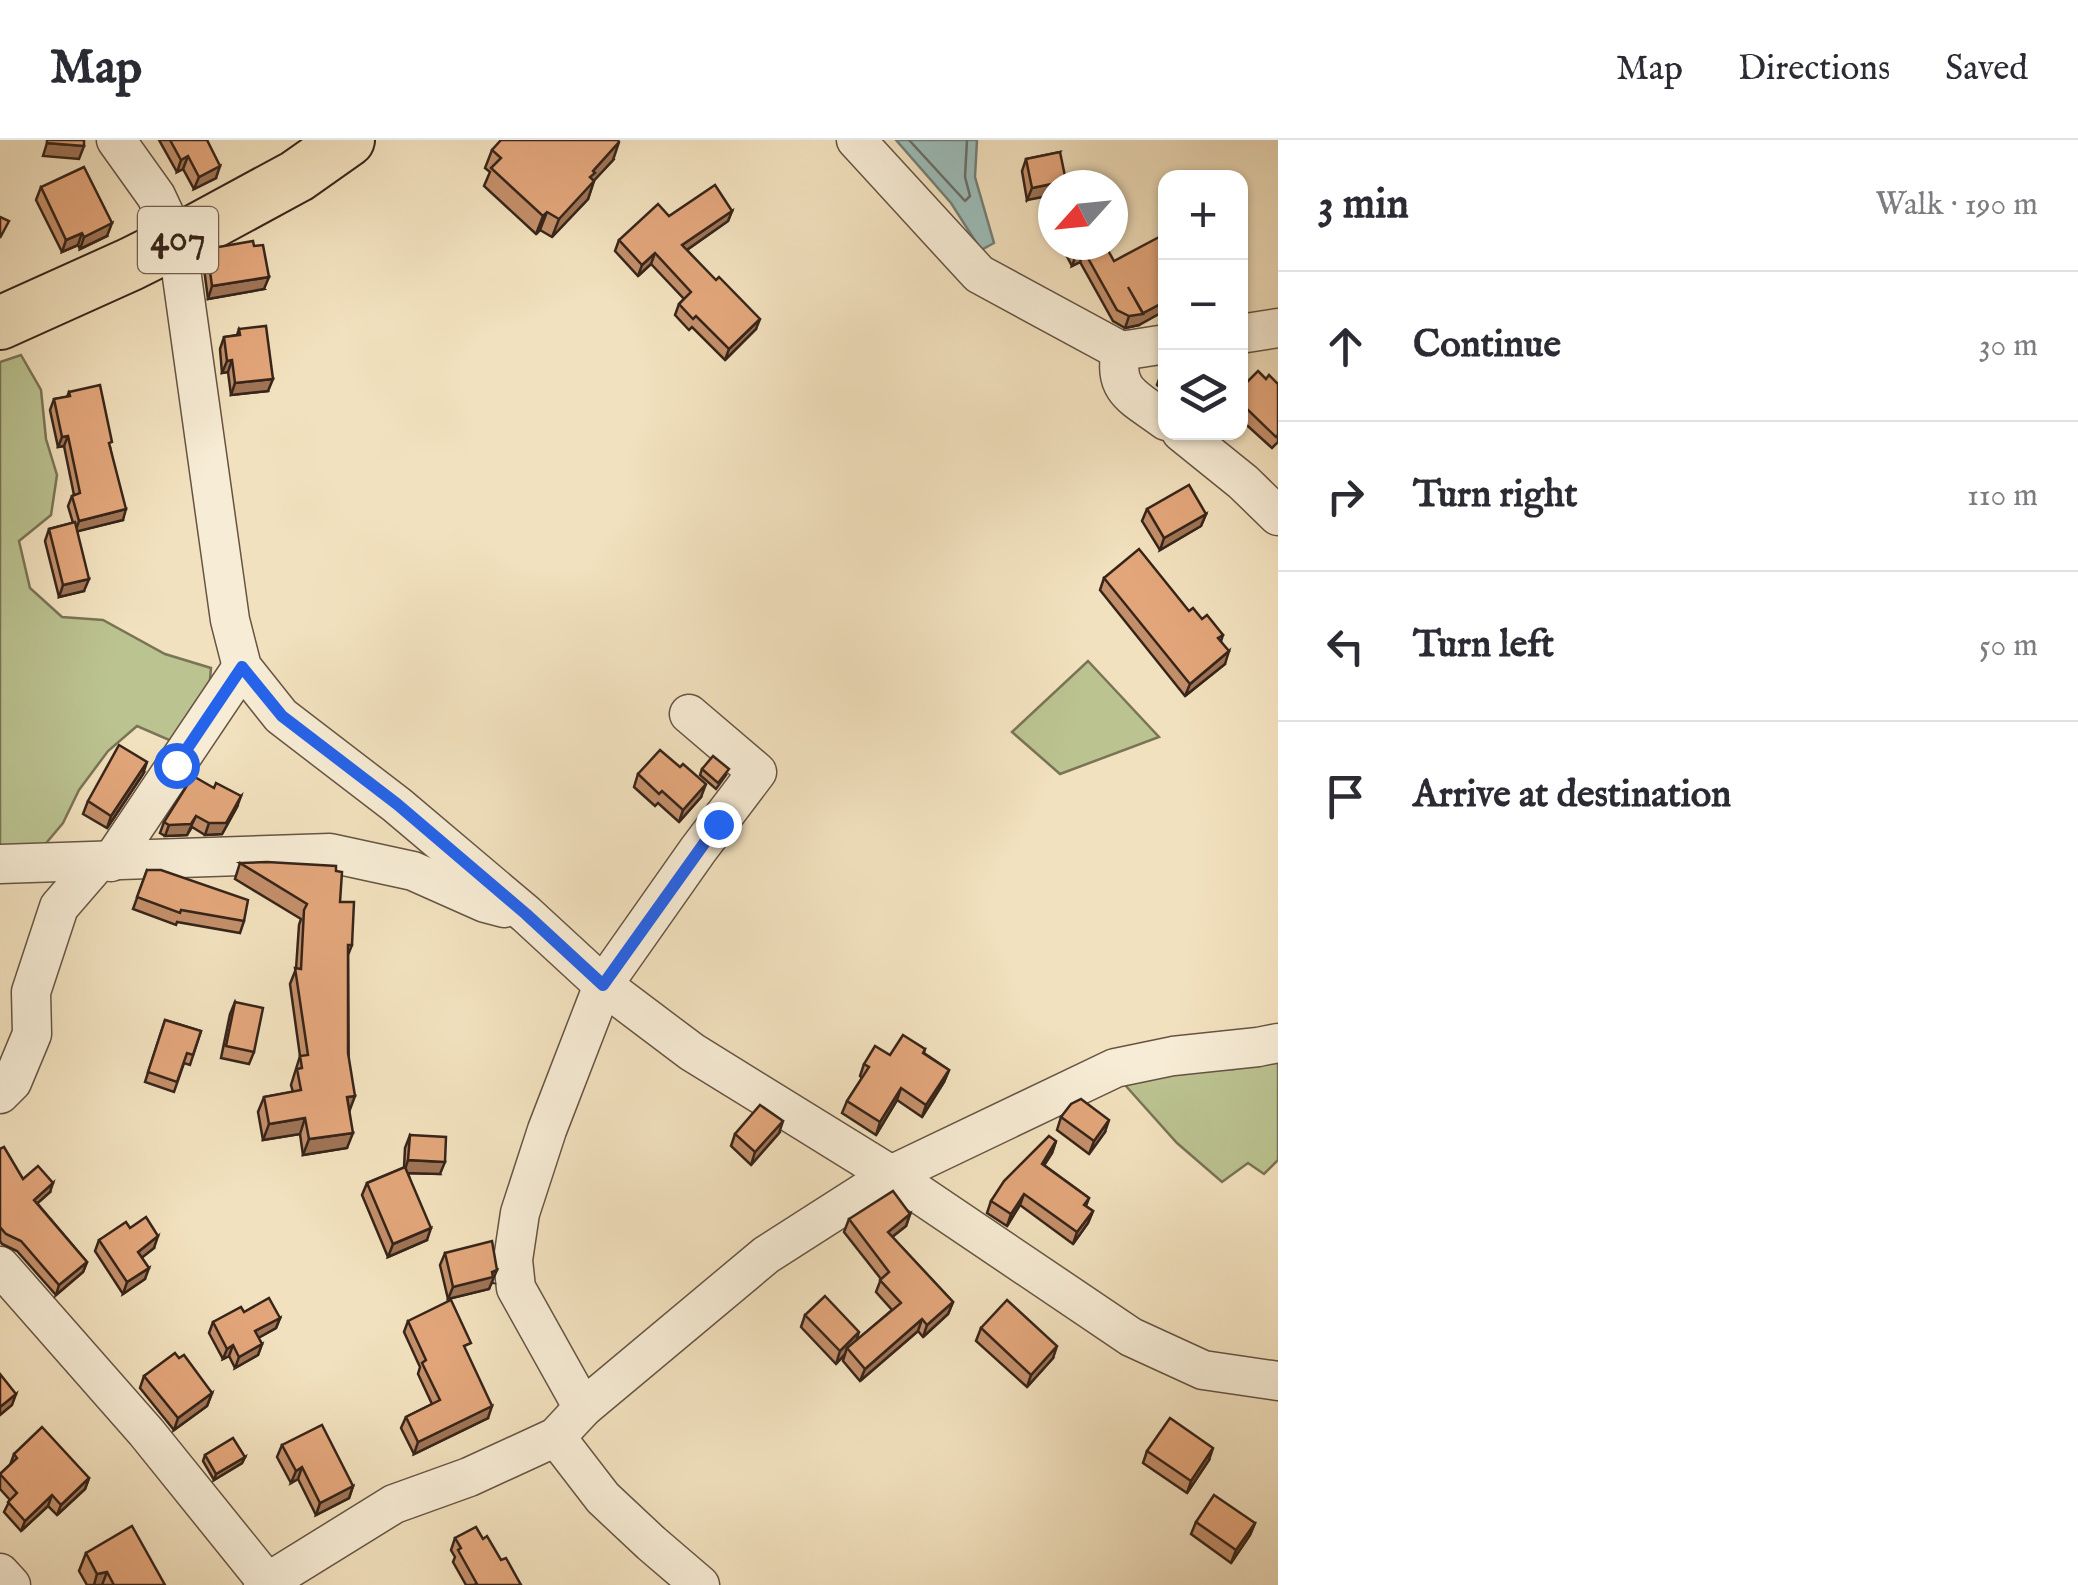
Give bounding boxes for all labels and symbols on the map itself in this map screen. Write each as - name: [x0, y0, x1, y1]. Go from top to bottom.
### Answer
- north arrow: [1038, 170, 1128, 260]
- road number: 407: [138, 207, 218, 273]
- route start: [154, 743, 200, 789]
- route end: [696, 802, 742, 848]

